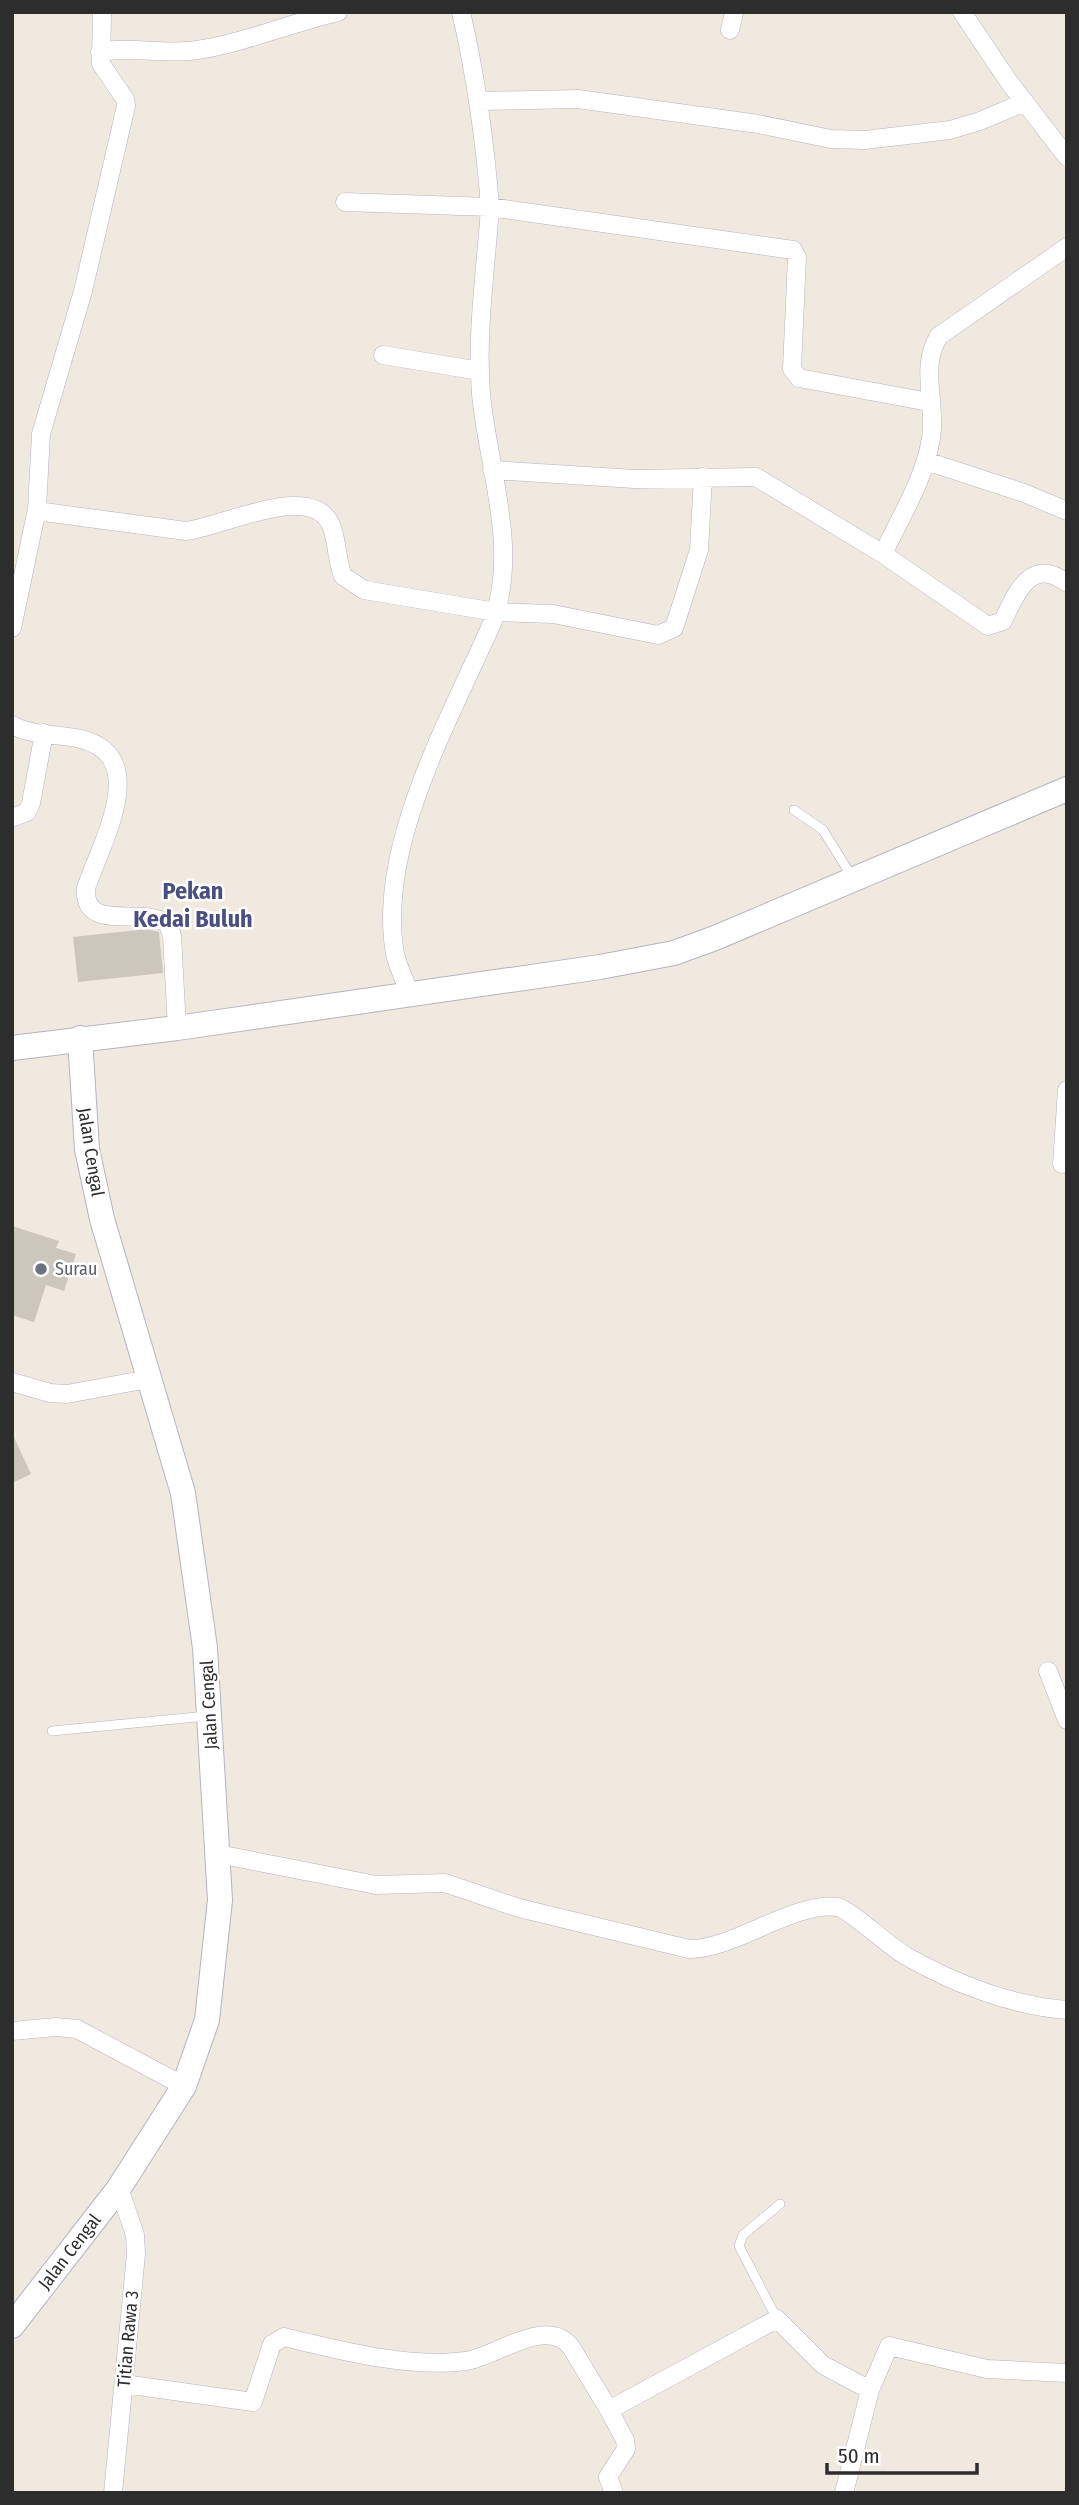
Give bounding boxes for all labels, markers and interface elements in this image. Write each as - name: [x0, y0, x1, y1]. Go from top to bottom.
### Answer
- district label: Pekan Kedai Buluh: [133, 877, 253, 933]
- street label: Jalan Cengal: [73, 1106, 109, 1198]
- place label: Surau: [55, 1258, 97, 1280]
- marker: Surau: [33, 1261, 49, 1277]
- street label: Jalan Cengal: [196, 1660, 222, 1750]
- street label: Jalan Cengal: [33, 2209, 106, 2294]
- street label: Titian Rawa 3: [113, 2290, 143, 2388]
- scale bar: [827, 2432, 978, 2476]
- text: 50 m: [838, 2443, 880, 2469]

